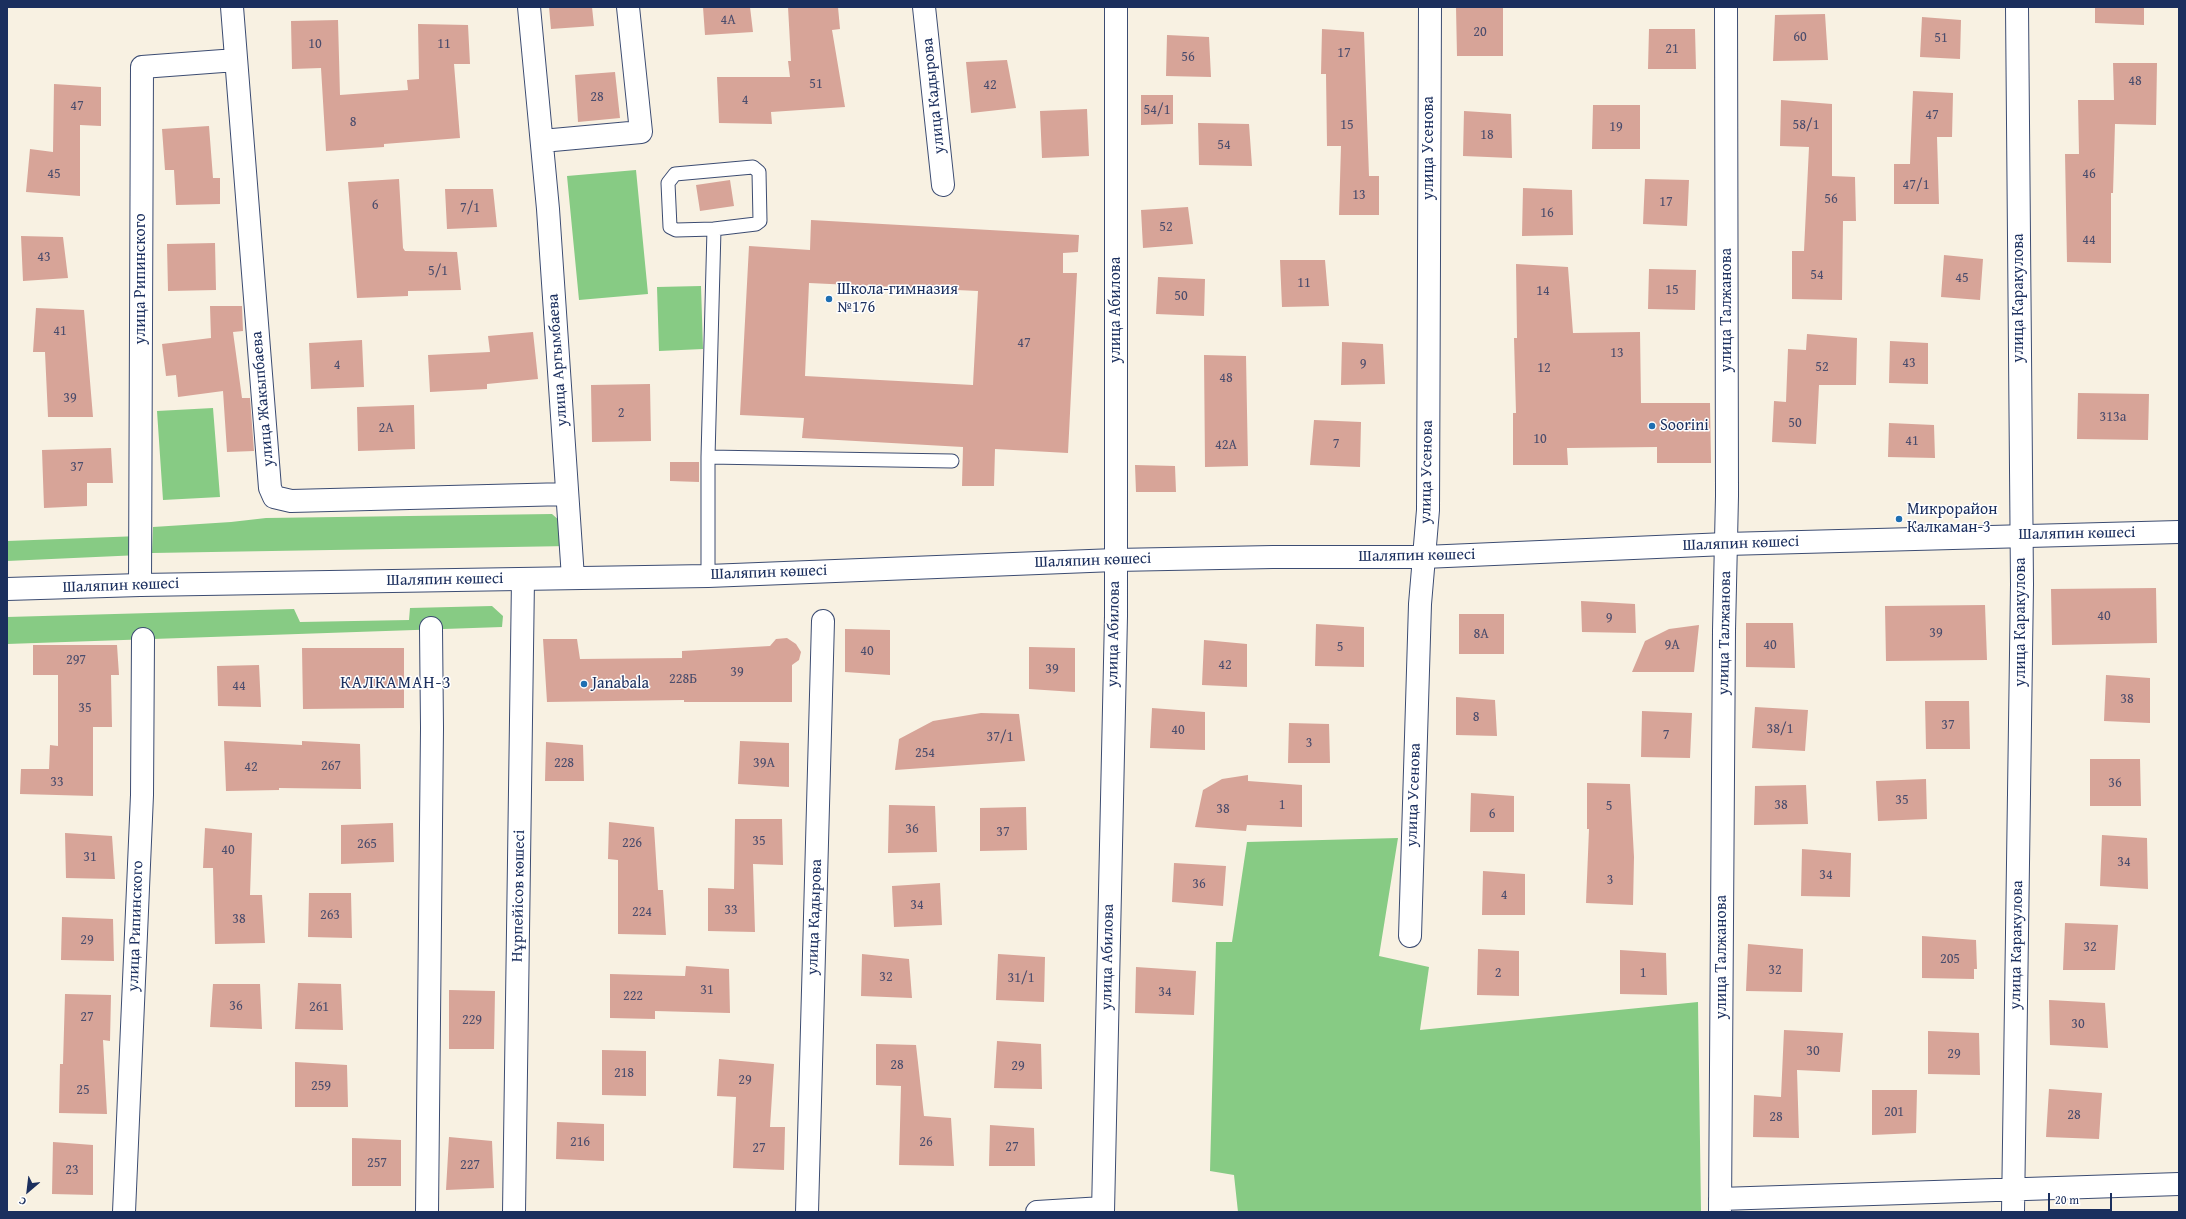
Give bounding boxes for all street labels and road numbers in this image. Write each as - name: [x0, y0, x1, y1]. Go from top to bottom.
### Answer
- street label: улица Кадырова: [918, 37, 950, 155]
- street label: улица Усенова: [1419, 96, 1439, 200]
- street label: улица Рипинского: [131, 213, 151, 345]
- street label: улица Каракулова: [2009, 233, 2029, 363]
- street label: улица Талжанова: [1717, 248, 1737, 372]
- street label: улица Абилова: [1106, 257, 1126, 363]
- street label: улица Аргымбаева: [544, 293, 572, 427]
- street label: улица Жакыпбаева: [248, 330, 278, 468]
- street label: улица Усенова: [1416, 420, 1438, 524]
- street label: Шаляпин көшесі: [2018, 523, 2136, 545]
- street label: Шаляпин көшесі: [1682, 532, 1800, 556]
- street label: Шаляпин көшесі: [1358, 545, 1476, 567]
- street label: Шаляпин көшесі: [1034, 549, 1152, 573]
- street label: улица Каракулова: [2011, 557, 2031, 687]
- street label: Шаляпин көшесі: [710, 561, 828, 585]
- street label: Шаляпин көшесі: [386, 569, 504, 591]
- street label: улица Талжанова: [1714, 571, 1736, 695]
- street label: Шаляпин көшесі: [62, 574, 180, 598]
- street label: улица Абилова: [1103, 581, 1125, 687]
- street label: улица Усенова: [1403, 743, 1425, 847]
- street label: Нұрпейісов көшесі: [508, 830, 530, 962]
- street label: улица Кадырова: [803, 859, 827, 975]
- street label: улица Рипинского: [124, 860, 148, 992]
- street label: улица Каракулова: [2006, 880, 2028, 1010]
- street label: улица Талжанова: [1712, 895, 1732, 1019]
- street label: улица Абилова: [1097, 904, 1119, 1010]

